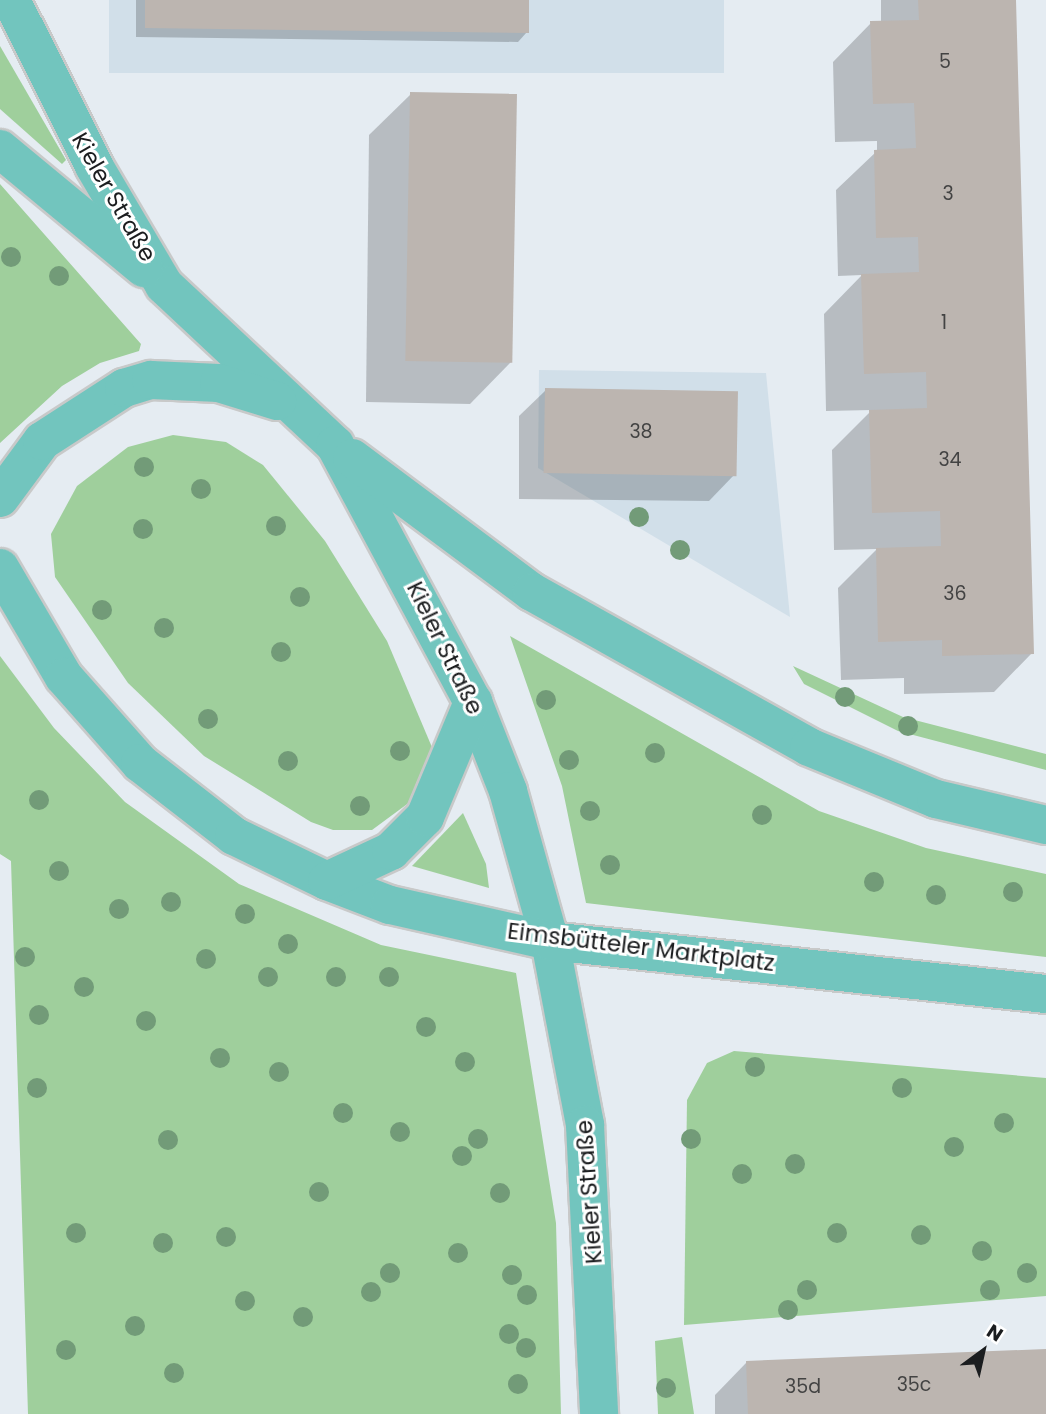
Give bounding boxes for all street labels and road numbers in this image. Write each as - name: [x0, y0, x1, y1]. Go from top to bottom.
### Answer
- street label: Kieler Straße: [66, 128, 162, 266]
- street label: Kieler Straße: [401, 577, 489, 719]
- street label: Eimsbütteler Marktplatz: [506, 917, 776, 977]
- street label: Kieler Straße: [570, 1119, 608, 1265]

